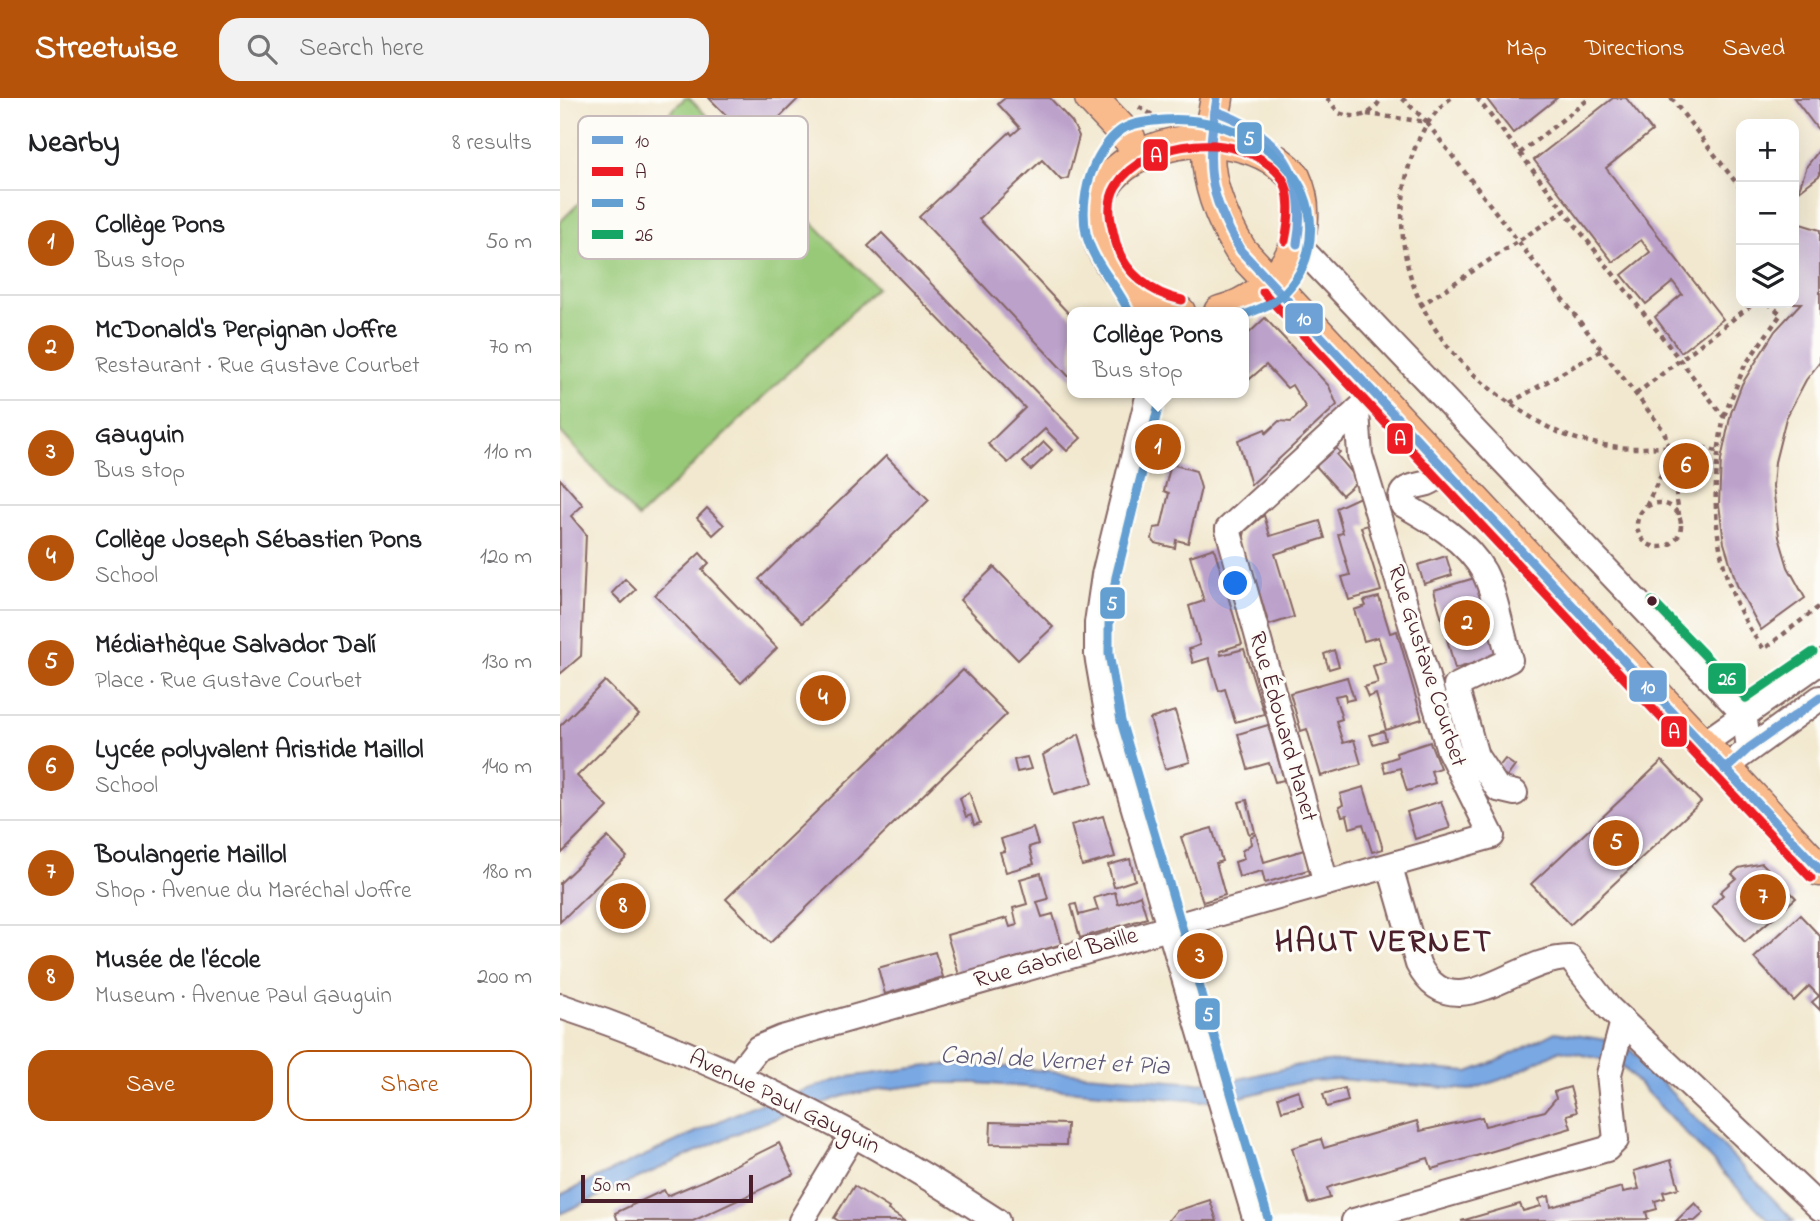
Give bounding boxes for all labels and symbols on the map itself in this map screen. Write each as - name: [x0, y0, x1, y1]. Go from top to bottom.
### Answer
- legend: [578, 116, 808, 259]
- line badge: 5: [1236, 121, 1263, 155]
- text: 5: [1244, 127, 1255, 154]
- text: 10: [635, 129, 649, 156]
- line badge: A: [1142, 138, 1169, 172]
- text: A: [1150, 144, 1162, 171]
- text: A: [635, 160, 647, 187]
- text: 5: [635, 192, 646, 219]
- text: 26: [635, 223, 653, 250]
- line badge: 10: [1284, 302, 1324, 335]
- text: 10: [1297, 307, 1312, 334]
- pin: 1: [1135, 421, 1181, 473]
- line badge: A: [1386, 422, 1414, 455]
- text: A: [1394, 427, 1406, 454]
- pin: 6: [1663, 440, 1709, 492]
- street label: Rue Gustave Courbet: [1377, 560, 1475, 772]
- your location: [1218, 566, 1252, 600]
- line badge: 5: [1099, 586, 1126, 620]
- text: 5: [1107, 592, 1118, 619]
- unlabelled marker: [1645, 594, 1659, 608]
- pin: 2: [1444, 597, 1490, 649]
- street label: Rue Édouard Manet: [1238, 628, 1326, 826]
- line badge: 26: [1707, 662, 1747, 695]
- text: 26: [1717, 667, 1737, 694]
- line badge: 10: [1628, 669, 1668, 703]
- pin: 4: [800, 672, 846, 724]
- text: 10: [1641, 675, 1656, 702]
- line badge: A: [1660, 715, 1688, 748]
- text: A: [1668, 720, 1680, 747]
- pin: 5: [1593, 817, 1639, 869]
- pin: 7: [1740, 871, 1786, 923]
- pin: 8: [600, 880, 646, 932]
- street label: Rue Gabriel Baille: [970, 919, 1142, 999]
- district label: HAUT VERNET: [1275, 920, 1493, 967]
- pin: 3: [1177, 930, 1223, 982]
- line badge: 5: [1194, 997, 1221, 1031]
- text: 5: [1203, 1003, 1214, 1030]
- water label: Canal de Vernet et Pia: [939, 1037, 1172, 1087]
- street label: Avenue Paul Gauguin: [682, 1041, 886, 1165]
- scale bar: [581, 1172, 752, 1204]

